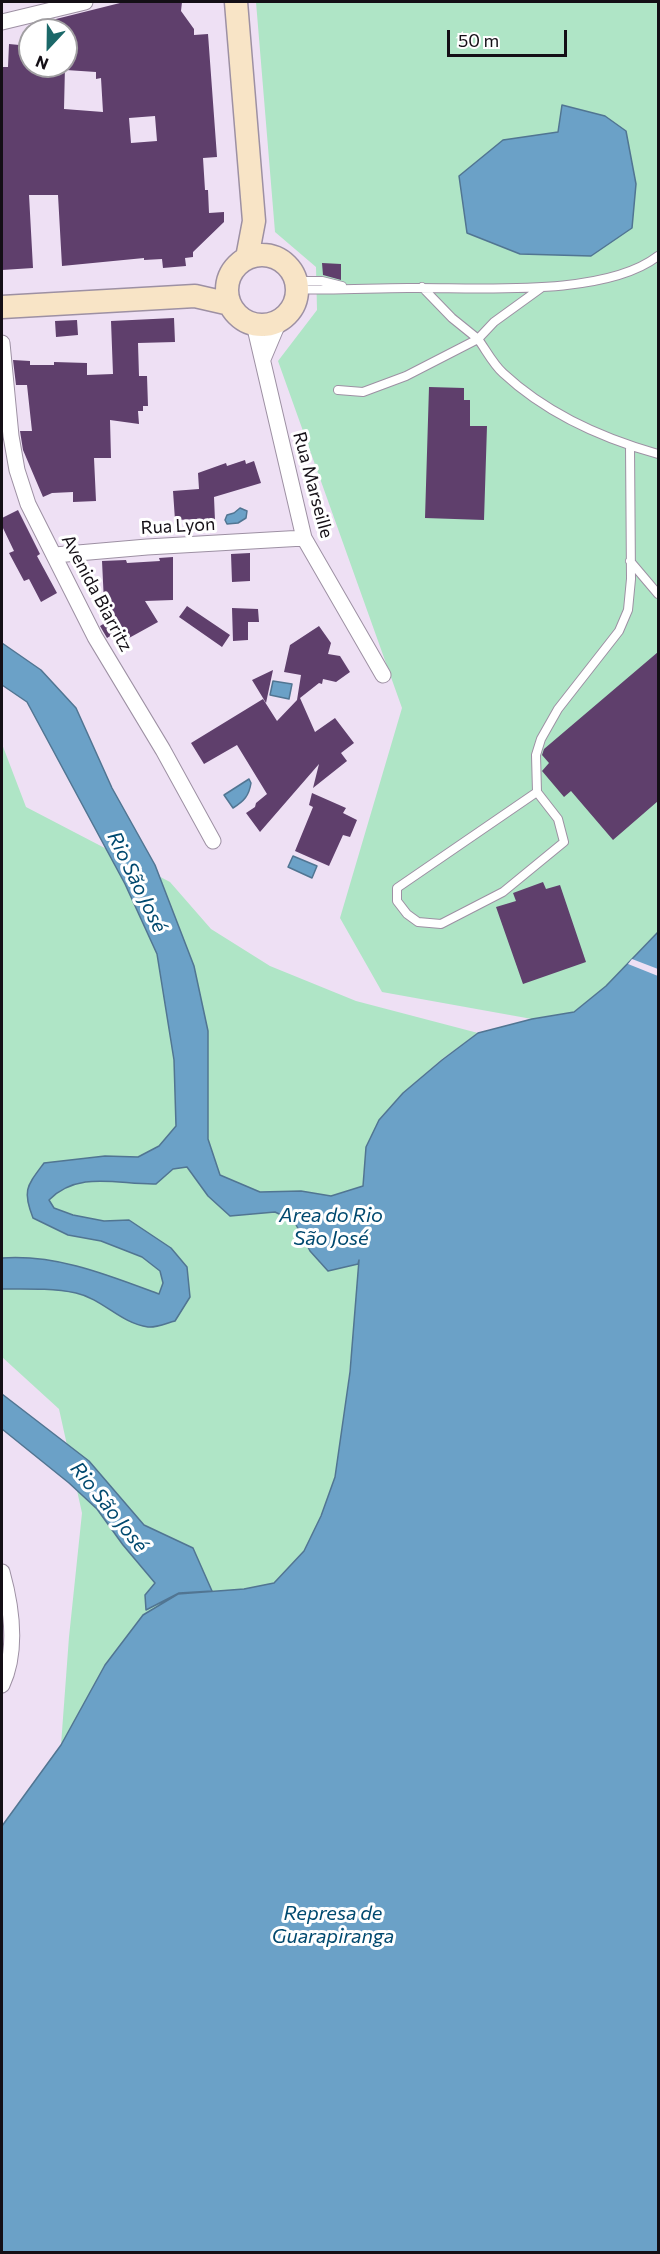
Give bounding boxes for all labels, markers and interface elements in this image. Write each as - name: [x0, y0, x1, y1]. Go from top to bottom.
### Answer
- north arrow: [18, 18, 78, 78]
- scale bar: [450, 18, 570, 56]
- text: 50 m: [458, 29, 499, 51]
- text: N: [33, 52, 51, 74]
- street label: Rua Marseille: [288, 429, 338, 541]
- street label: Rua Lyon: [140, 513, 216, 539]
- street label: Avenida Biarritz: [57, 531, 137, 655]
- water label: Rio São José: [102, 828, 172, 936]
- water label: Area do Rio São José: [279, 1203, 383, 1250]
- water label: Rio São José: [65, 1457, 153, 1557]
- water label: Represa de Guarapiranga: [272, 1901, 394, 1948]

